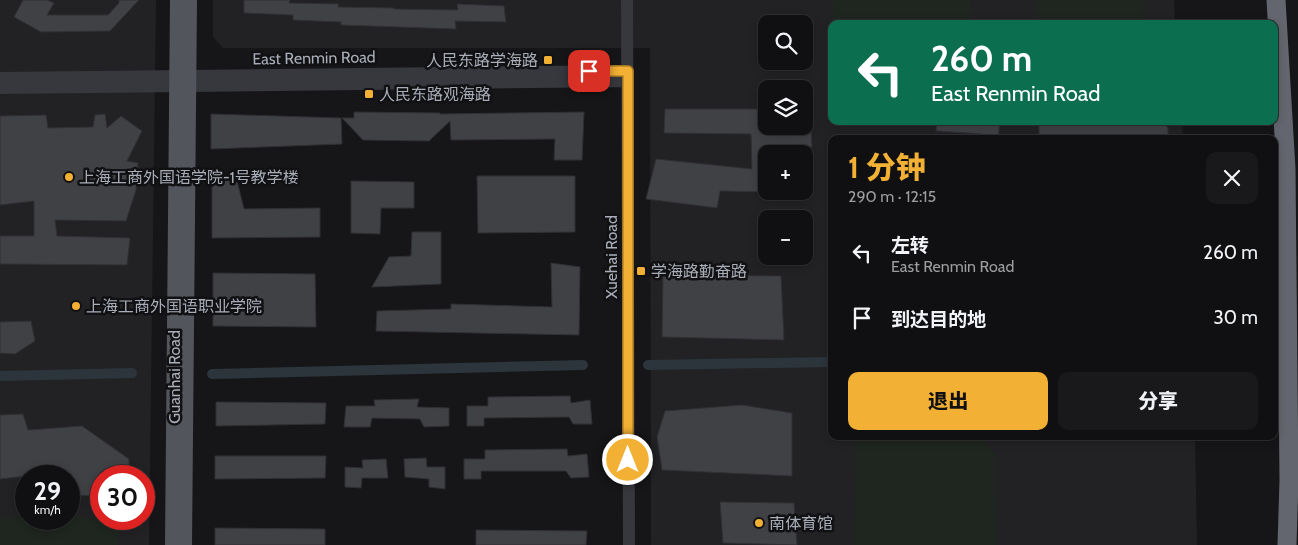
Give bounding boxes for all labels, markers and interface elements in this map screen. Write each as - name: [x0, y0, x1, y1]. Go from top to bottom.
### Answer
- map controls: [758, 15, 813, 265]
- button: search: [758, 15, 813, 70]
- text: 260 m: [931, 37, 1032, 80]
- icon: left: [848, 40, 913, 105]
- street label: East Renmin Road: [252, 47, 376, 69]
- pin: [568, 50, 610, 92]
- place label: 人民东路学海路: [426, 51, 538, 70]
- marker: 人民东路学海路: [542, 54, 554, 66]
- icon: arrive: [575, 57, 603, 85]
- button: layers: [758, 80, 813, 135]
- text: East Renmin Road: [931, 80, 1101, 107]
- place label: 人民东路观海路: [379, 85, 491, 104]
- marker: 人民东路观海路: [363, 88, 375, 100]
- button: +: [758, 145, 813, 200]
- text: 1 分钟: [848, 149, 926, 186]
- button: close: [1206, 152, 1258, 204]
- place label: 上海工商外国语学院-1号教学楼: [79, 168, 299, 187]
- marker: 上海工商外国语学院-1号教学楼: [63, 171, 75, 183]
- text: 290 m · 12:15: [848, 187, 936, 206]
- button: −: [758, 210, 813, 265]
- street label: Xuehai Road: [602, 215, 621, 299]
- text: 左转: [891, 234, 929, 257]
- icon: left: [848, 239, 876, 267]
- text: 260 m: [1203, 241, 1258, 264]
- text: East Renmin Road: [891, 257, 1014, 276]
- place label: 学海路勤奋路: [651, 262, 747, 281]
- marker: 学海路勤奋路: [635, 265, 647, 277]
- place label: 上海工商外国语职业学院: [86, 297, 262, 316]
- marker: 上海工商外国语职业学院: [70, 300, 82, 312]
- icon: arrive: [848, 304, 876, 332]
- text: 30 m: [1214, 306, 1258, 329]
- text: 到达目的地: [891, 308, 986, 331]
- street label: Guanhai Road: [165, 330, 184, 424]
- button: 退出: [848, 372, 1048, 430]
- button: 分享: [1058, 372, 1258, 430]
- position arrow: [601, 433, 653, 485]
- speed limit sign: 30: [90, 465, 155, 530]
- text: 29: [34, 476, 61, 506]
- text: km/h: [34, 502, 61, 517]
- place label: 南体育馆: [769, 514, 833, 533]
- marker: 南体育馆: [753, 517, 765, 529]

